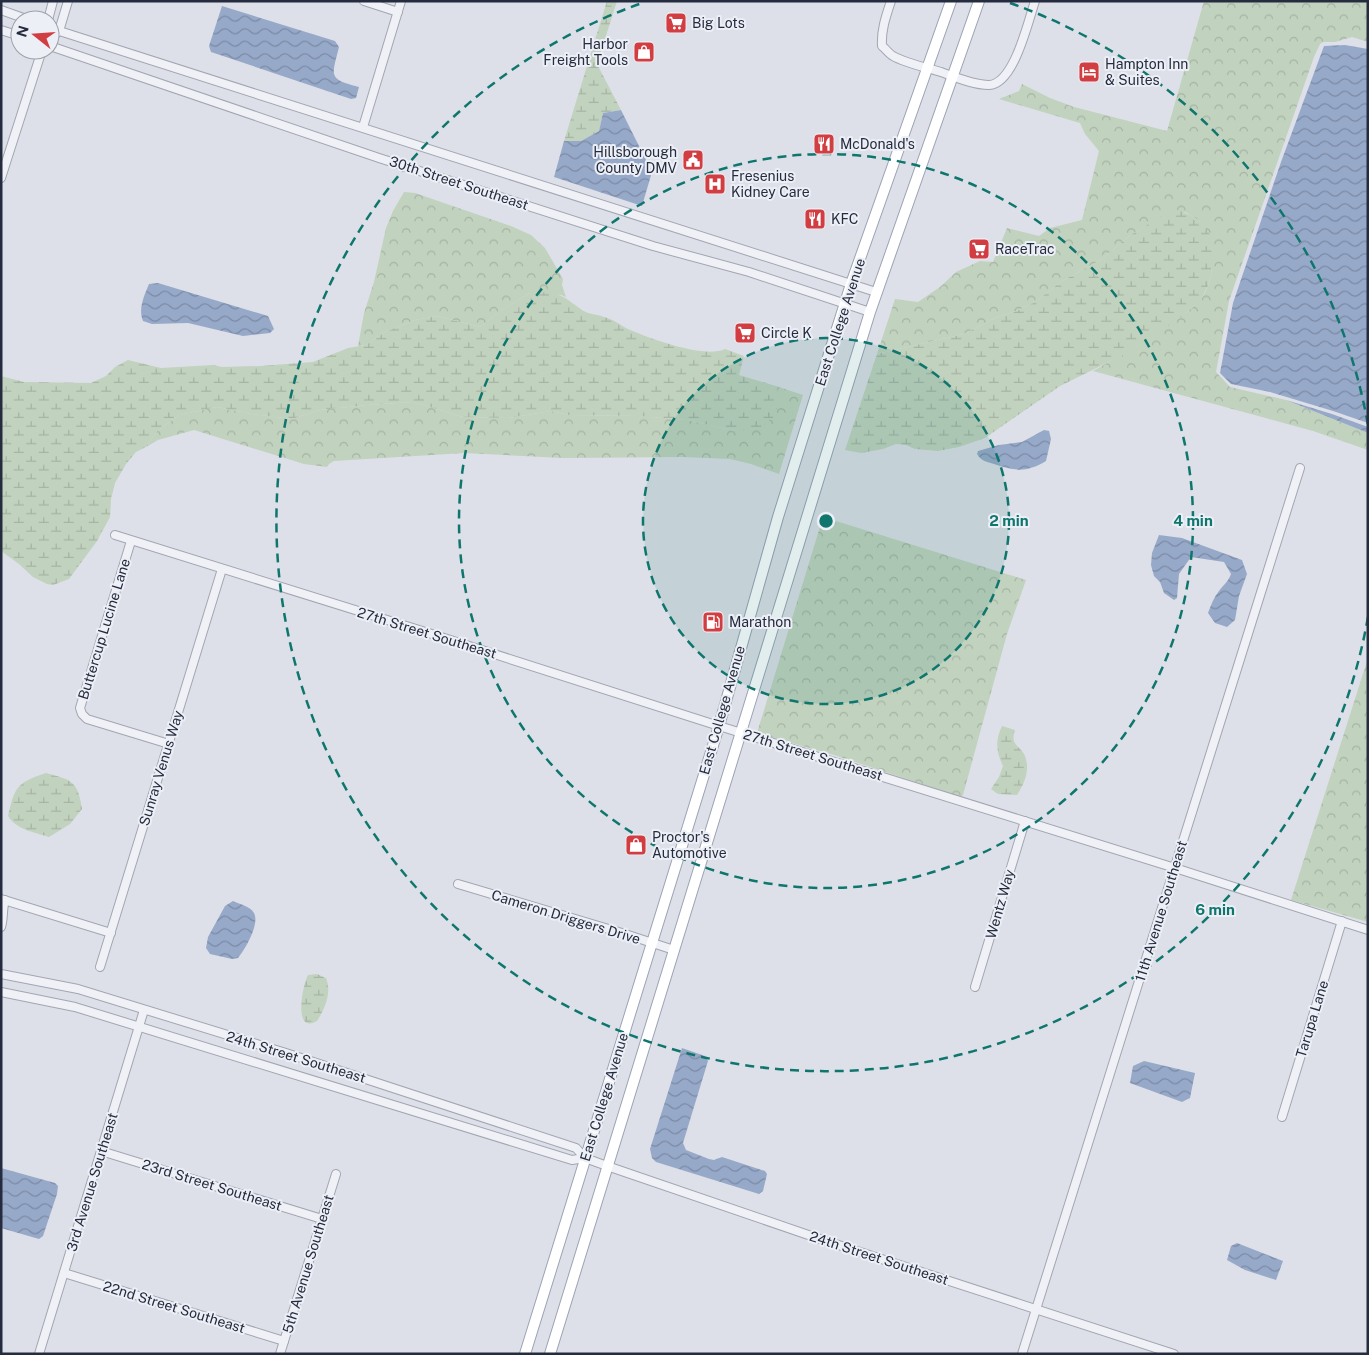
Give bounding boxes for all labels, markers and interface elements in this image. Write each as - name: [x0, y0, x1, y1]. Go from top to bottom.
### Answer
- north arrow: [10, 10, 60, 60]
- supermarket icon: Big Lots: [664, 11, 688, 35]
- place label: Big Lots: [692, 15, 745, 31]
- text: N: [13, 24, 32, 39]
- place label: Harbor Freight Tools: [543, 36, 628, 68]
- shop icon: Harbor Freight Tools: [632, 40, 656, 64]
- place label: Hampton Inn & Suites: [1105, 56, 1188, 88]
- hotel icon: Hampton Inn & Suites: [1077, 60, 1101, 84]
- restaurant icon: McDonald's: [812, 132, 836, 156]
- place label: McDonald's: [840, 136, 915, 152]
- place label: Hillsborough County DMV: [593, 144, 678, 176]
- public building icon: Hillsborough County DMV: [681, 148, 705, 172]
- street label: 30th Street Southeast: [387, 153, 531, 213]
- place label: Fresenius Kidney Care: [731, 168, 810, 200]
- hospital icon: Fresenius Kidney Care: [703, 172, 727, 196]
- restaurant icon: KFC: [803, 207, 827, 231]
- place label: KFC: [831, 211, 859, 227]
- supermarket icon: RaceTrac: [967, 237, 991, 261]
- place label: RaceTrac: [995, 241, 1055, 257]
- street label: East College Avenue: [812, 256, 868, 388]
- supermarket icon: Circle K: [733, 321, 757, 345]
- place label: Circle K: [761, 325, 812, 341]
- centre of rings: [817, 512, 835, 530]
- text: 2 min: [989, 512, 1029, 529]
- text: 4 min: [1173, 512, 1213, 529]
- street label: Buttercup Lucine Lane: [75, 557, 133, 701]
- street label: 27th Street Southeast: [355, 604, 499, 662]
- fuel station icon: Marathon: [701, 610, 725, 634]
- place label: Marathon: [729, 614, 791, 630]
- street label: East College Avenue: [696, 644, 748, 776]
- street label: Sunray Venus Way: [136, 708, 186, 828]
- street label: 27th Street Southeast: [741, 726, 885, 784]
- place label: Proctor's Automotive: [652, 829, 727, 861]
- shop icon: Proctor's Automotive: [624, 833, 648, 857]
- street label: 11th Avenue Southeast: [1132, 839, 1190, 983]
- street label: Wentz Way: [982, 867, 1018, 941]
- street label: Cameron Driggers Drive: [490, 887, 643, 947]
- text: 6 min: [1195, 901, 1235, 918]
- street label: Tarupa Lane: [1293, 978, 1331, 1060]
- street label: 24th Street Southeast: [224, 1028, 368, 1086]
- street label: East College Avenue: [577, 1031, 631, 1163]
- street label: 3rd Avenue Southeast: [63, 1111, 121, 1253]
- street label: 23rd Street Southeast: [140, 1156, 284, 1214]
- street label: 5th Avenue Southeast: [279, 1193, 337, 1335]
- street label: 24th Street Southeast: [808, 1228, 950, 1288]
- street label: 22nd Street Southeast: [101, 1278, 247, 1336]

